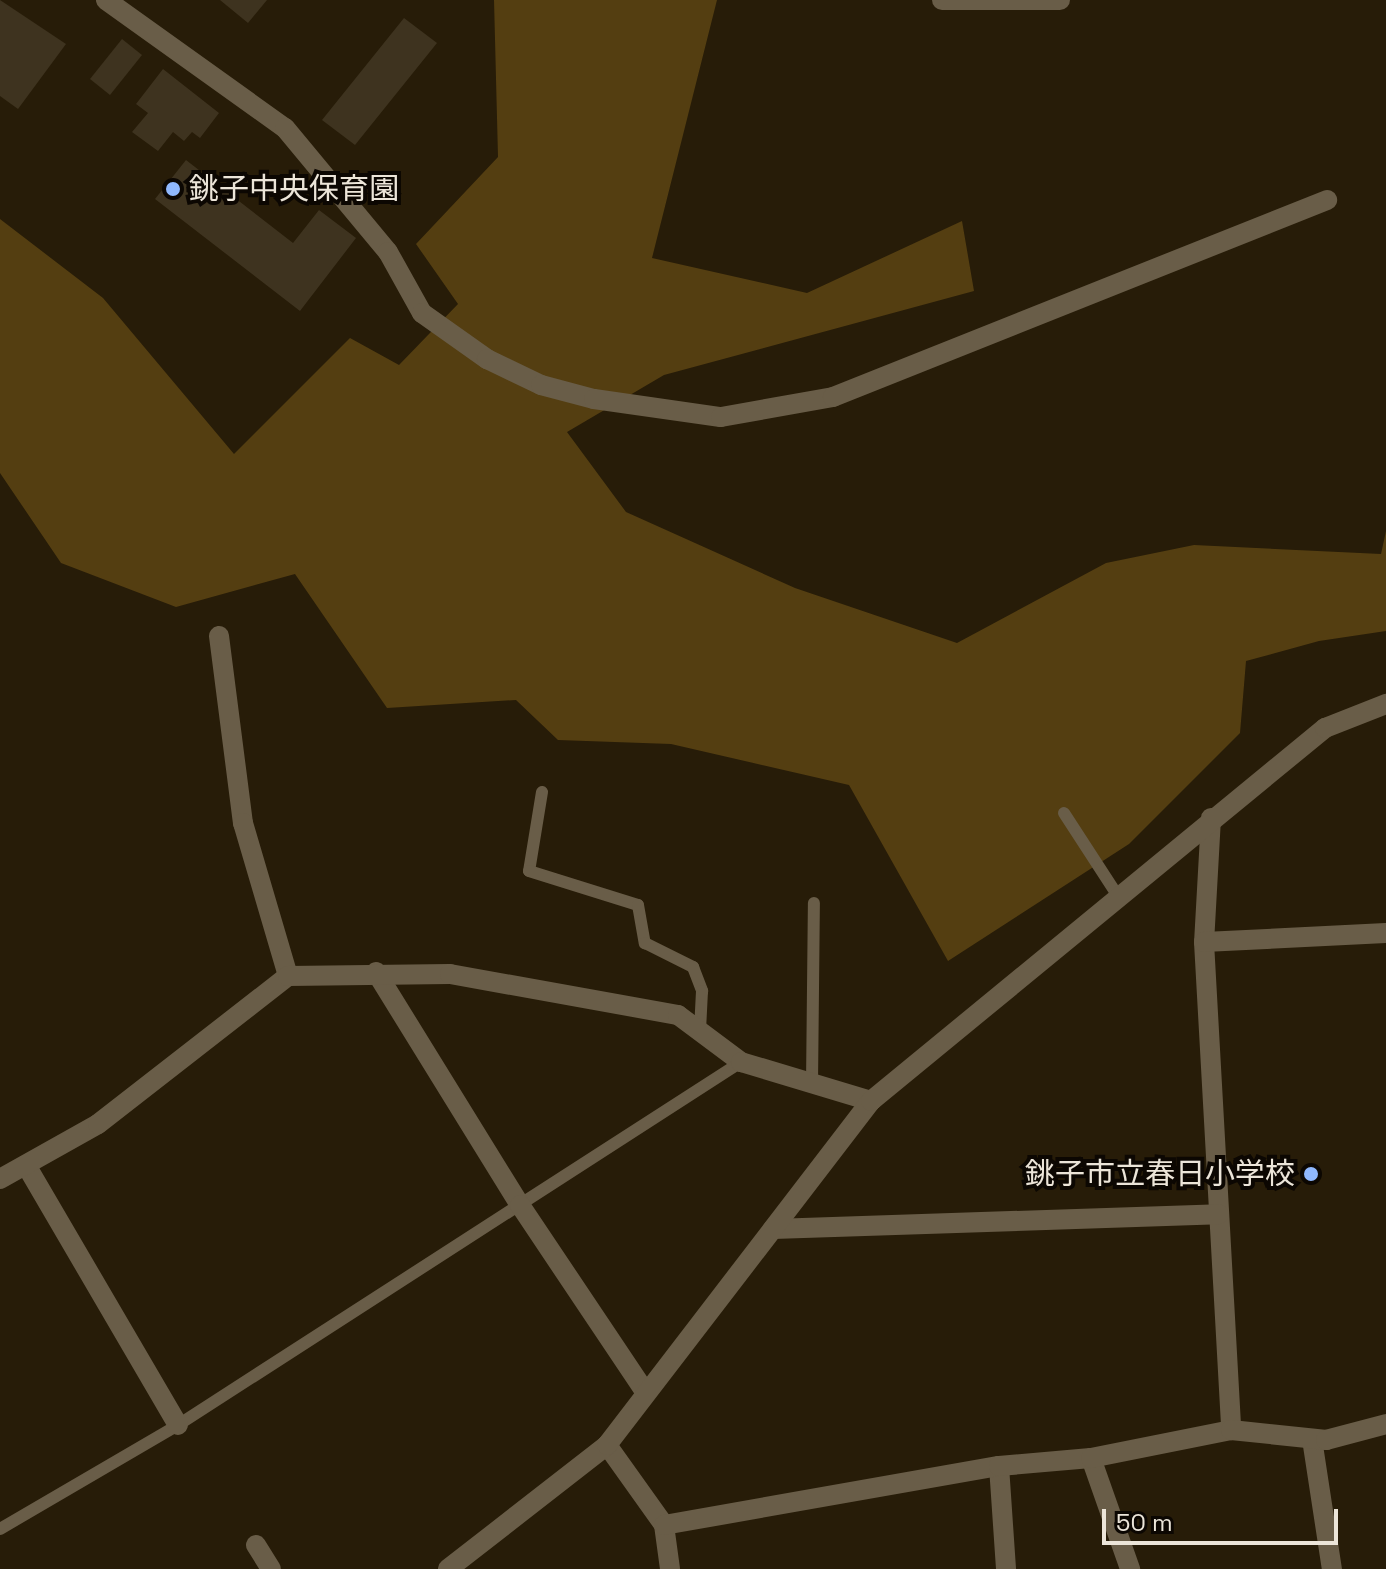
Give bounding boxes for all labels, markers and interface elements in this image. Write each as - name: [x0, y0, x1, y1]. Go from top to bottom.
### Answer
- place label: 銚子中央保育園: [189, 171, 399, 207]
- marker: 銚子中央保育園: [164, 180, 182, 198]
- place label: 銚子市立春日小学校: [1025, 1156, 1295, 1192]
- marker: 銚子市立春日小学校: [1302, 1165, 1320, 1183]
- scale bar: [1106, 1493, 1342, 1543]
- text: 50 m: [1116, 1507, 1173, 1538]

